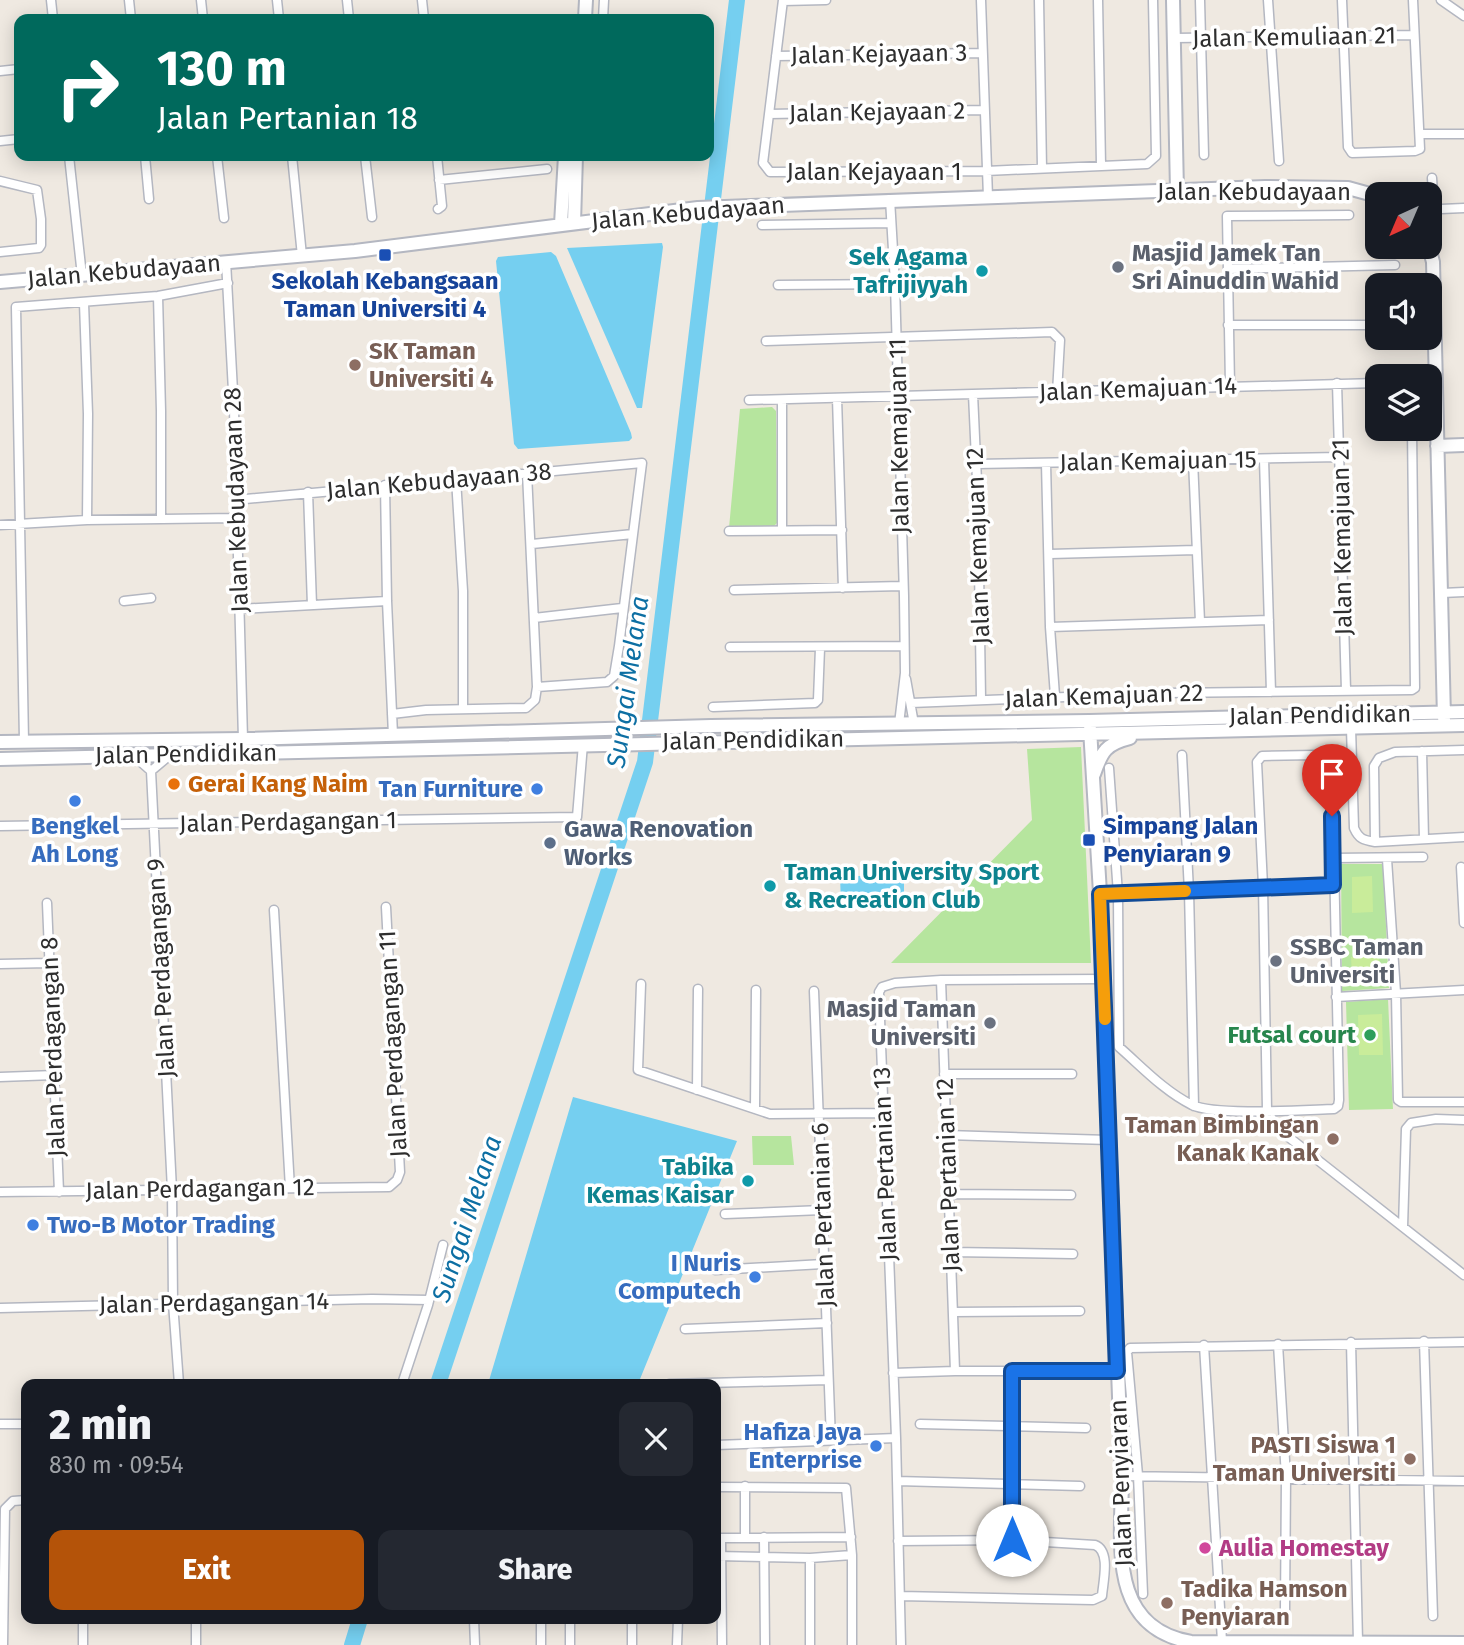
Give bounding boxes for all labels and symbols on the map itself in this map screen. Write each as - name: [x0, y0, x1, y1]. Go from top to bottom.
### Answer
- street label: Jalan Kemuliaan 21: [1192, 21, 1396, 53]
- street label: Jalan Kejayaan 3: [790, 38, 968, 70]
- street label: Jalan Kejayaan 2: [788, 96, 966, 128]
- street label: Jalan Kejayaan 1: [786, 158, 962, 186]
- street label: Jalan Kebudayaan: [1157, 178, 1351, 206]
- north arrow: [1365, 182, 1442, 259]
- street label: Jalan Kebudayaan: [590, 191, 786, 235]
- place label: Masjid Jamek Tan Sri Ainuddin Wahid: [1132, 239, 1339, 295]
- place label: Sek Agama Tafrijiyyah: [849, 243, 968, 299]
- marker: Sekolah Kebangsaan Taman Universiti 4: [377, 247, 393, 263]
- street label: Jalan Kebudayaan: [26, 249, 222, 293]
- marker: Masjid Jamek Tan Sri Ainuddin Wahid: [1110, 259, 1126, 275]
- marker: Sek Agama Tafrijiyyah: [974, 263, 990, 279]
- place label: Sekolah Kebangsaan Taman Universiti 4: [271, 267, 499, 323]
- place label: SK Taman Universiti 4: [369, 337, 494, 393]
- street label: Jalan Kemajuan 11: [883, 338, 915, 534]
- marker: SK Taman Universiti 4: [347, 357, 363, 373]
- street label: Jalan Kemajuan 14: [1039, 372, 1238, 406]
- street label: Jalan Kebudayaan 28: [218, 387, 254, 613]
- street label: Jalan Kemajuan 21: [1326, 438, 1358, 636]
- street label: Jalan Kemajuan 15: [1059, 445, 1257, 477]
- street label: Jalan Kemajuan 12: [961, 447, 995, 645]
- street label: Jalan Kebudayaan 38: [325, 457, 553, 505]
- water label: Sungai Melana: [600, 594, 655, 771]
- street label: Jalan Kemajuan 22: [1004, 679, 1204, 713]
- street label: Jalan Pendidikan: [1229, 699, 1411, 731]
- street label: Jalan Pendidikan: [662, 724, 844, 756]
- street label: Jalan Pendidikan: [95, 738, 277, 770]
- pin: [1302, 744, 1362, 816]
- place label: Gerai Kang Naim: [188, 770, 368, 798]
- place label: Tan Furniture: [379, 775, 523, 803]
- marker: Gerai Kang Naim: [166, 776, 182, 792]
- marker: Tan Furniture: [529, 781, 545, 797]
- marker: Bengkel Ah Long: [67, 793, 83, 809]
- street label: Jalan Perdagangan 1: [179, 806, 397, 838]
- place label: Bengkel Ah Long: [31, 812, 120, 868]
- place label: Simpang Jalan Penyiaran 9: [1103, 812, 1258, 868]
- place label: Gawa Renovation Works: [564, 815, 753, 871]
- marker: Simpang Jalan Penyiaran 9: [1081, 832, 1097, 848]
- marker: Gawa Renovation Works: [542, 835, 558, 851]
- street label: Jalan Perdagangan 9: [141, 858, 181, 1078]
- place label: Taman University Sport & Recreation Club: [784, 858, 1040, 914]
- marker: Taman University Sport & Recreation Club: [762, 878, 778, 894]
- street label: Jalan Perdagangan 11: [373, 930, 413, 1158]
- place label: SSBC Taman Universiti: [1290, 933, 1424, 989]
- street label: Jalan Perdagangan 8: [35, 936, 71, 1158]
- marker: SSBC Taman Universiti: [1268, 953, 1284, 969]
- place label: Masjid Taman Universiti: [827, 995, 976, 1051]
- marker: Masjid Taman Universiti: [982, 1015, 998, 1031]
- place label: Futsal court: [1227, 1021, 1357, 1049]
- marker: Futsal court: [1362, 1027, 1378, 1043]
- street label: Jalan Pertanian 13: [868, 1066, 902, 1262]
- street label: Jalan Pertanian 12: [931, 1077, 965, 1273]
- place label: Taman Bimbingan Kanak Kanak: [1125, 1111, 1320, 1167]
- street label: Jalan Pertanian 6: [806, 1122, 840, 1308]
- marker: Taman Bimbingan Kanak Kanak: [1325, 1131, 1341, 1147]
- water label: Sungai Melana: [425, 1132, 509, 1307]
- place label: Tabika Kemas Kaisar: [586, 1153, 734, 1209]
- street label: Jalan Perdagangan 12: [85, 1173, 315, 1205]
- marker: Tabika Kemas Kaisar: [740, 1173, 756, 1189]
- place label: Two-B Motor Trading: [47, 1211, 276, 1239]
- marker: Two-B Motor Trading: [25, 1217, 41, 1233]
- place label: I Nuris Computech: [618, 1249, 741, 1305]
- marker: I Nuris Computech: [747, 1269, 763, 1285]
- street label: Jalan Perdagangan 14: [99, 1287, 330, 1319]
- street label: Jalan Penyiaran: [1104, 1399, 1138, 1567]
- place label: Hafiza Jaya Enterprise: [744, 1418, 862, 1474]
- place label: PASTI Siswa 1 Taman Universiti: [1213, 1431, 1396, 1487]
- marker: Hafiza Jaya Enterprise: [868, 1438, 884, 1454]
- marker: PASTI Siswa 1 Taman Universiti: [1402, 1451, 1418, 1467]
- position arrow: [975, 1503, 1049, 1577]
- place label: Aulia Homestay: [1218, 1534, 1390, 1562]
- marker: Aulia Homestay: [1197, 1540, 1213, 1556]
- place label: Tadika Hamson Penyiaran: [1181, 1575, 1348, 1631]
- marker: Tadika Hamson Penyiaran: [1159, 1595, 1175, 1611]

